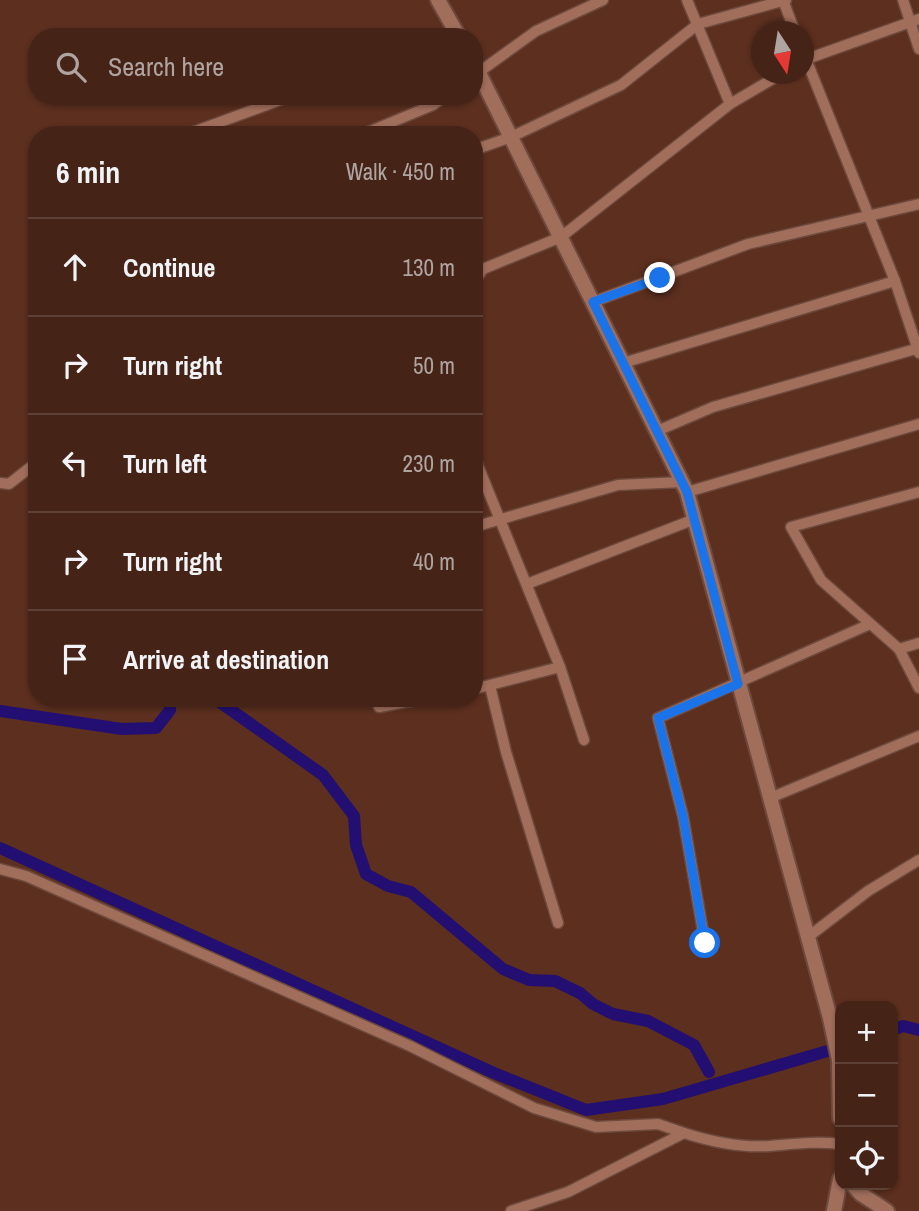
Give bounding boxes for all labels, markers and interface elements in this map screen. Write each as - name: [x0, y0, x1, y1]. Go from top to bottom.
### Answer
- north arrow: [751, 21, 814, 84]
- search box: [28, 28, 483, 105]
- icon: search: [52, 48, 90, 86]
- text: Search here: [108, 49, 224, 84]
- text: 6 min: [56, 152, 120, 192]
- text: Walk · 450 m: [346, 156, 455, 187]
- icon: ahead: [56, 248, 94, 286]
- text: Continue: [123, 250, 215, 285]
- text: 130 m: [403, 252, 455, 283]
- route end: [644, 262, 675, 293]
- icon: right: [56, 346, 94, 384]
- text: Turn right: [123, 348, 222, 383]
- text: 50 m: [413, 350, 455, 381]
- icon: left: [56, 444, 94, 482]
- text: Turn left: [123, 446, 207, 481]
- text: 230 m: [403, 448, 455, 479]
- icon: right: [56, 542, 94, 580]
- text: Turn right: [123, 544, 222, 579]
- text: 40 m: [413, 546, 455, 577]
- icon: arrive: [56, 640, 94, 678]
- text: Arrive at destination: [123, 642, 329, 677]
- route start: [689, 927, 720, 958]
- map controls: [835, 1001, 898, 1190]
- button: +: [835, 1001, 898, 1064]
- button: −: [835, 1064, 898, 1127]
- button: locate: [835, 1127, 898, 1190]

